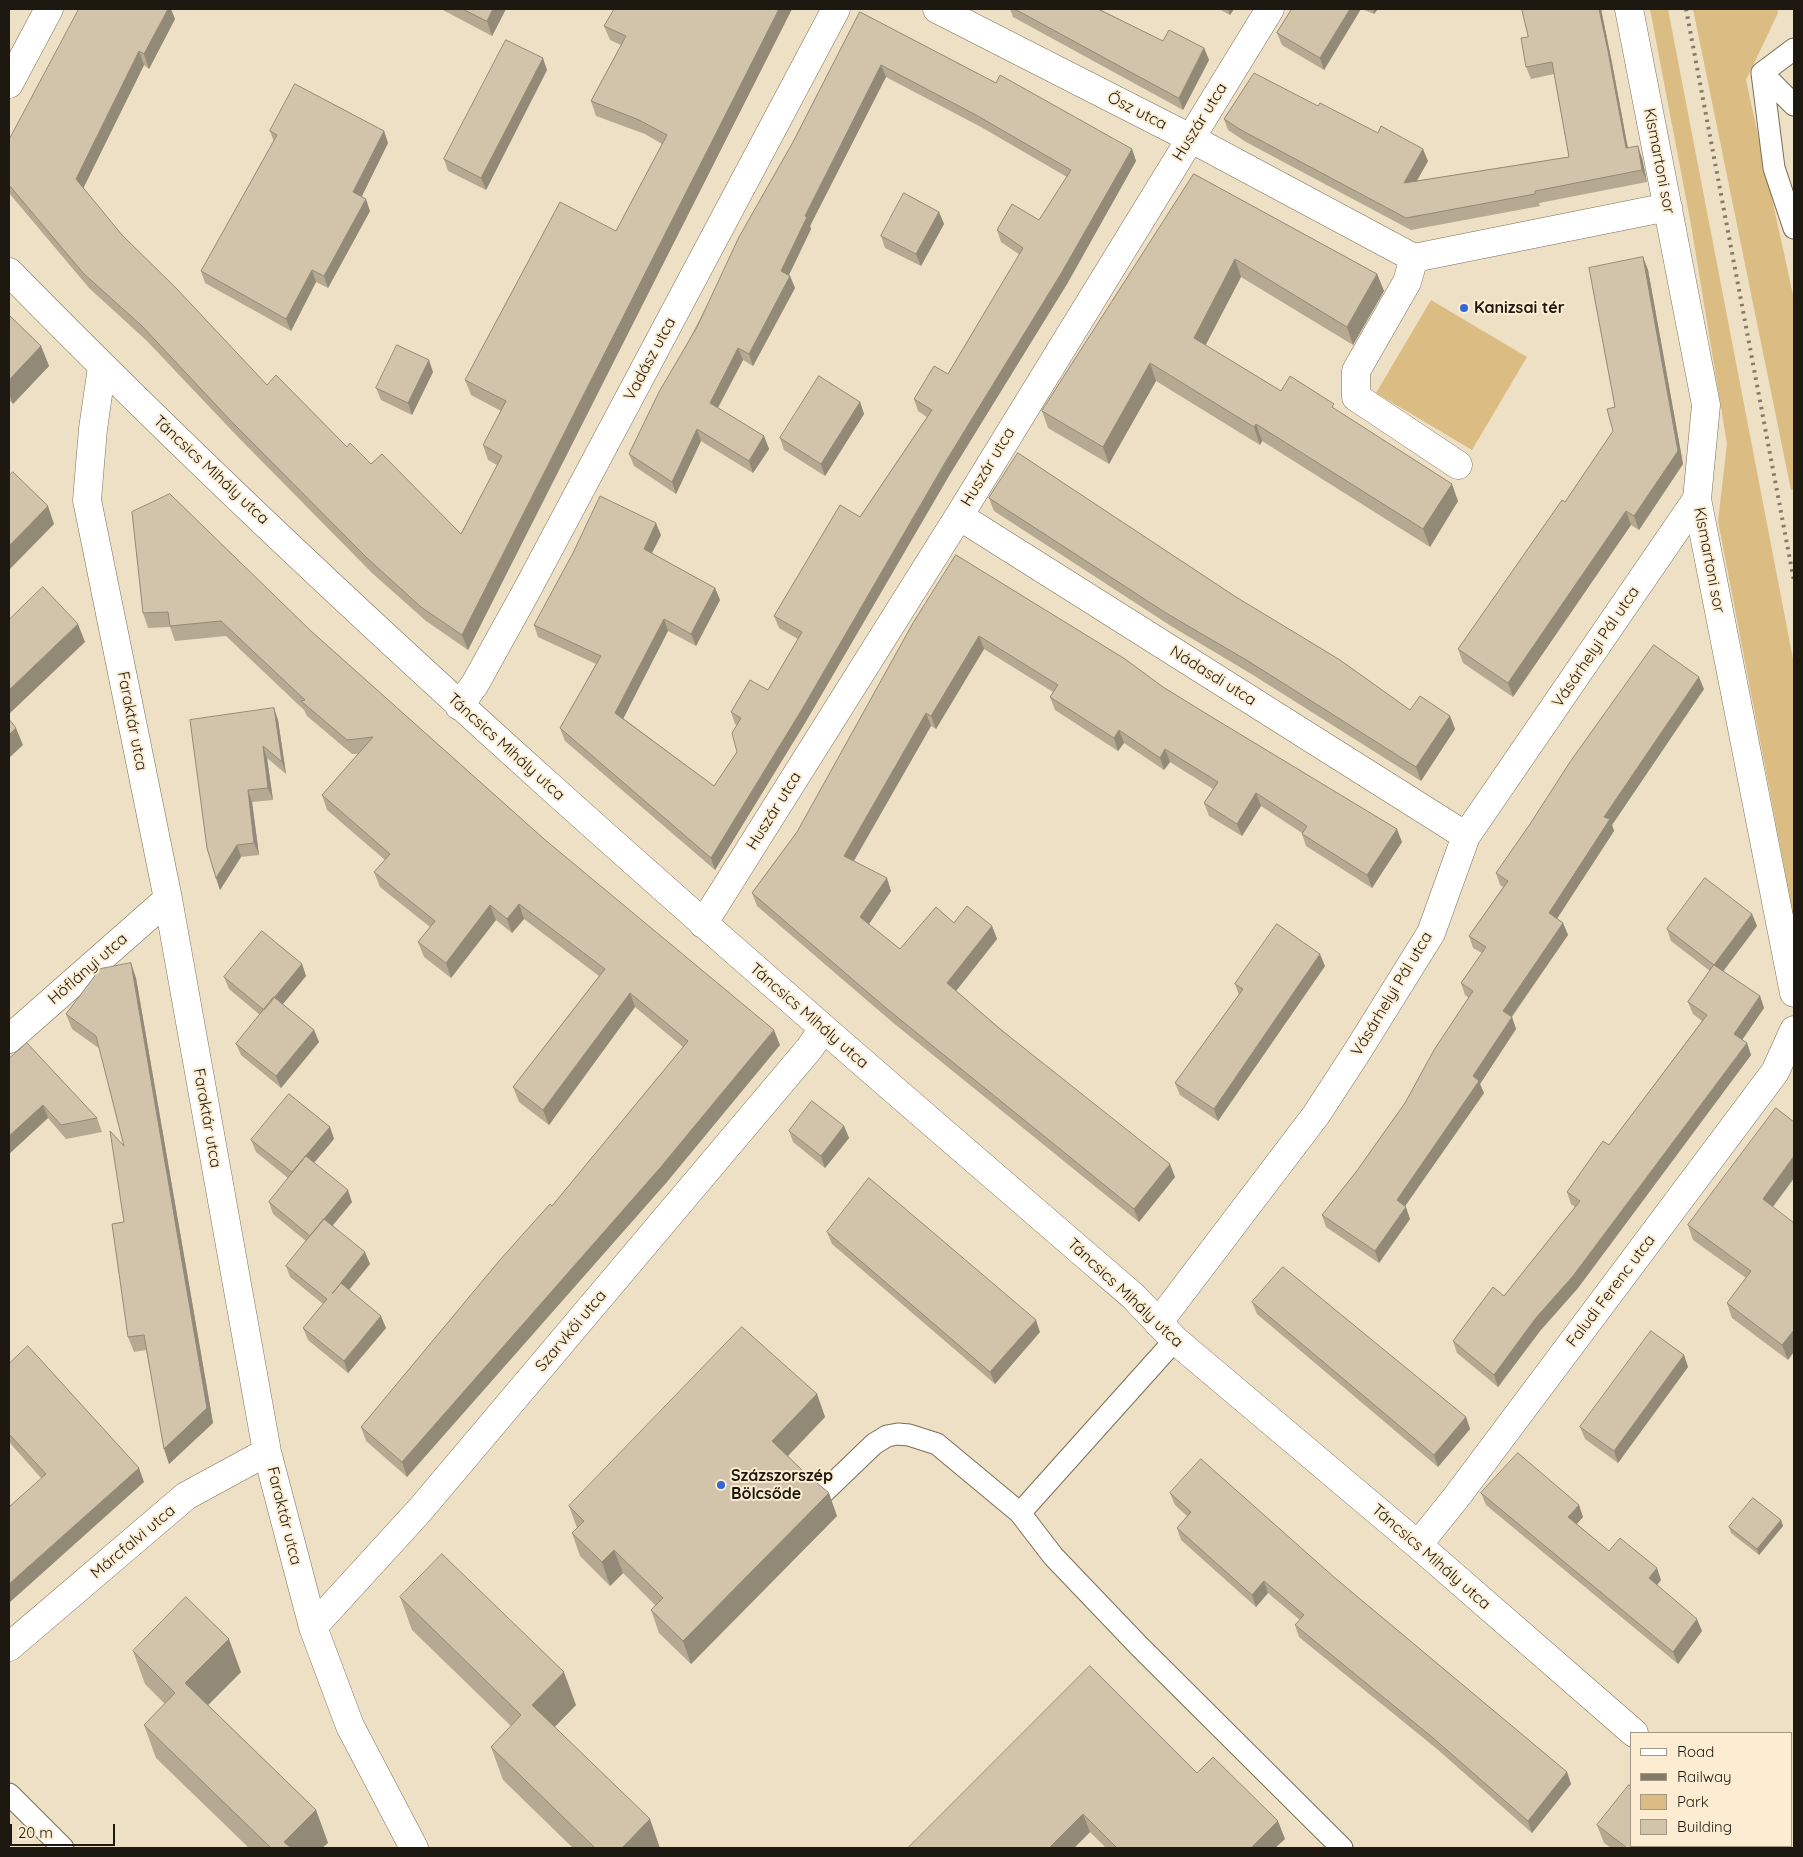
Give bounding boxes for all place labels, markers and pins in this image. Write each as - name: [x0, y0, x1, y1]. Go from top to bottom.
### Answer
- place label: Kanizsai tér: [1474, 298, 1565, 318]
- marker: Kanizsai tér: [1458, 302, 1470, 314]
- place label: Százszorszép Bölcsőde: [731, 1466, 833, 1504]
- marker: Százszorszép Bölcsőde: [715, 1479, 727, 1491]

